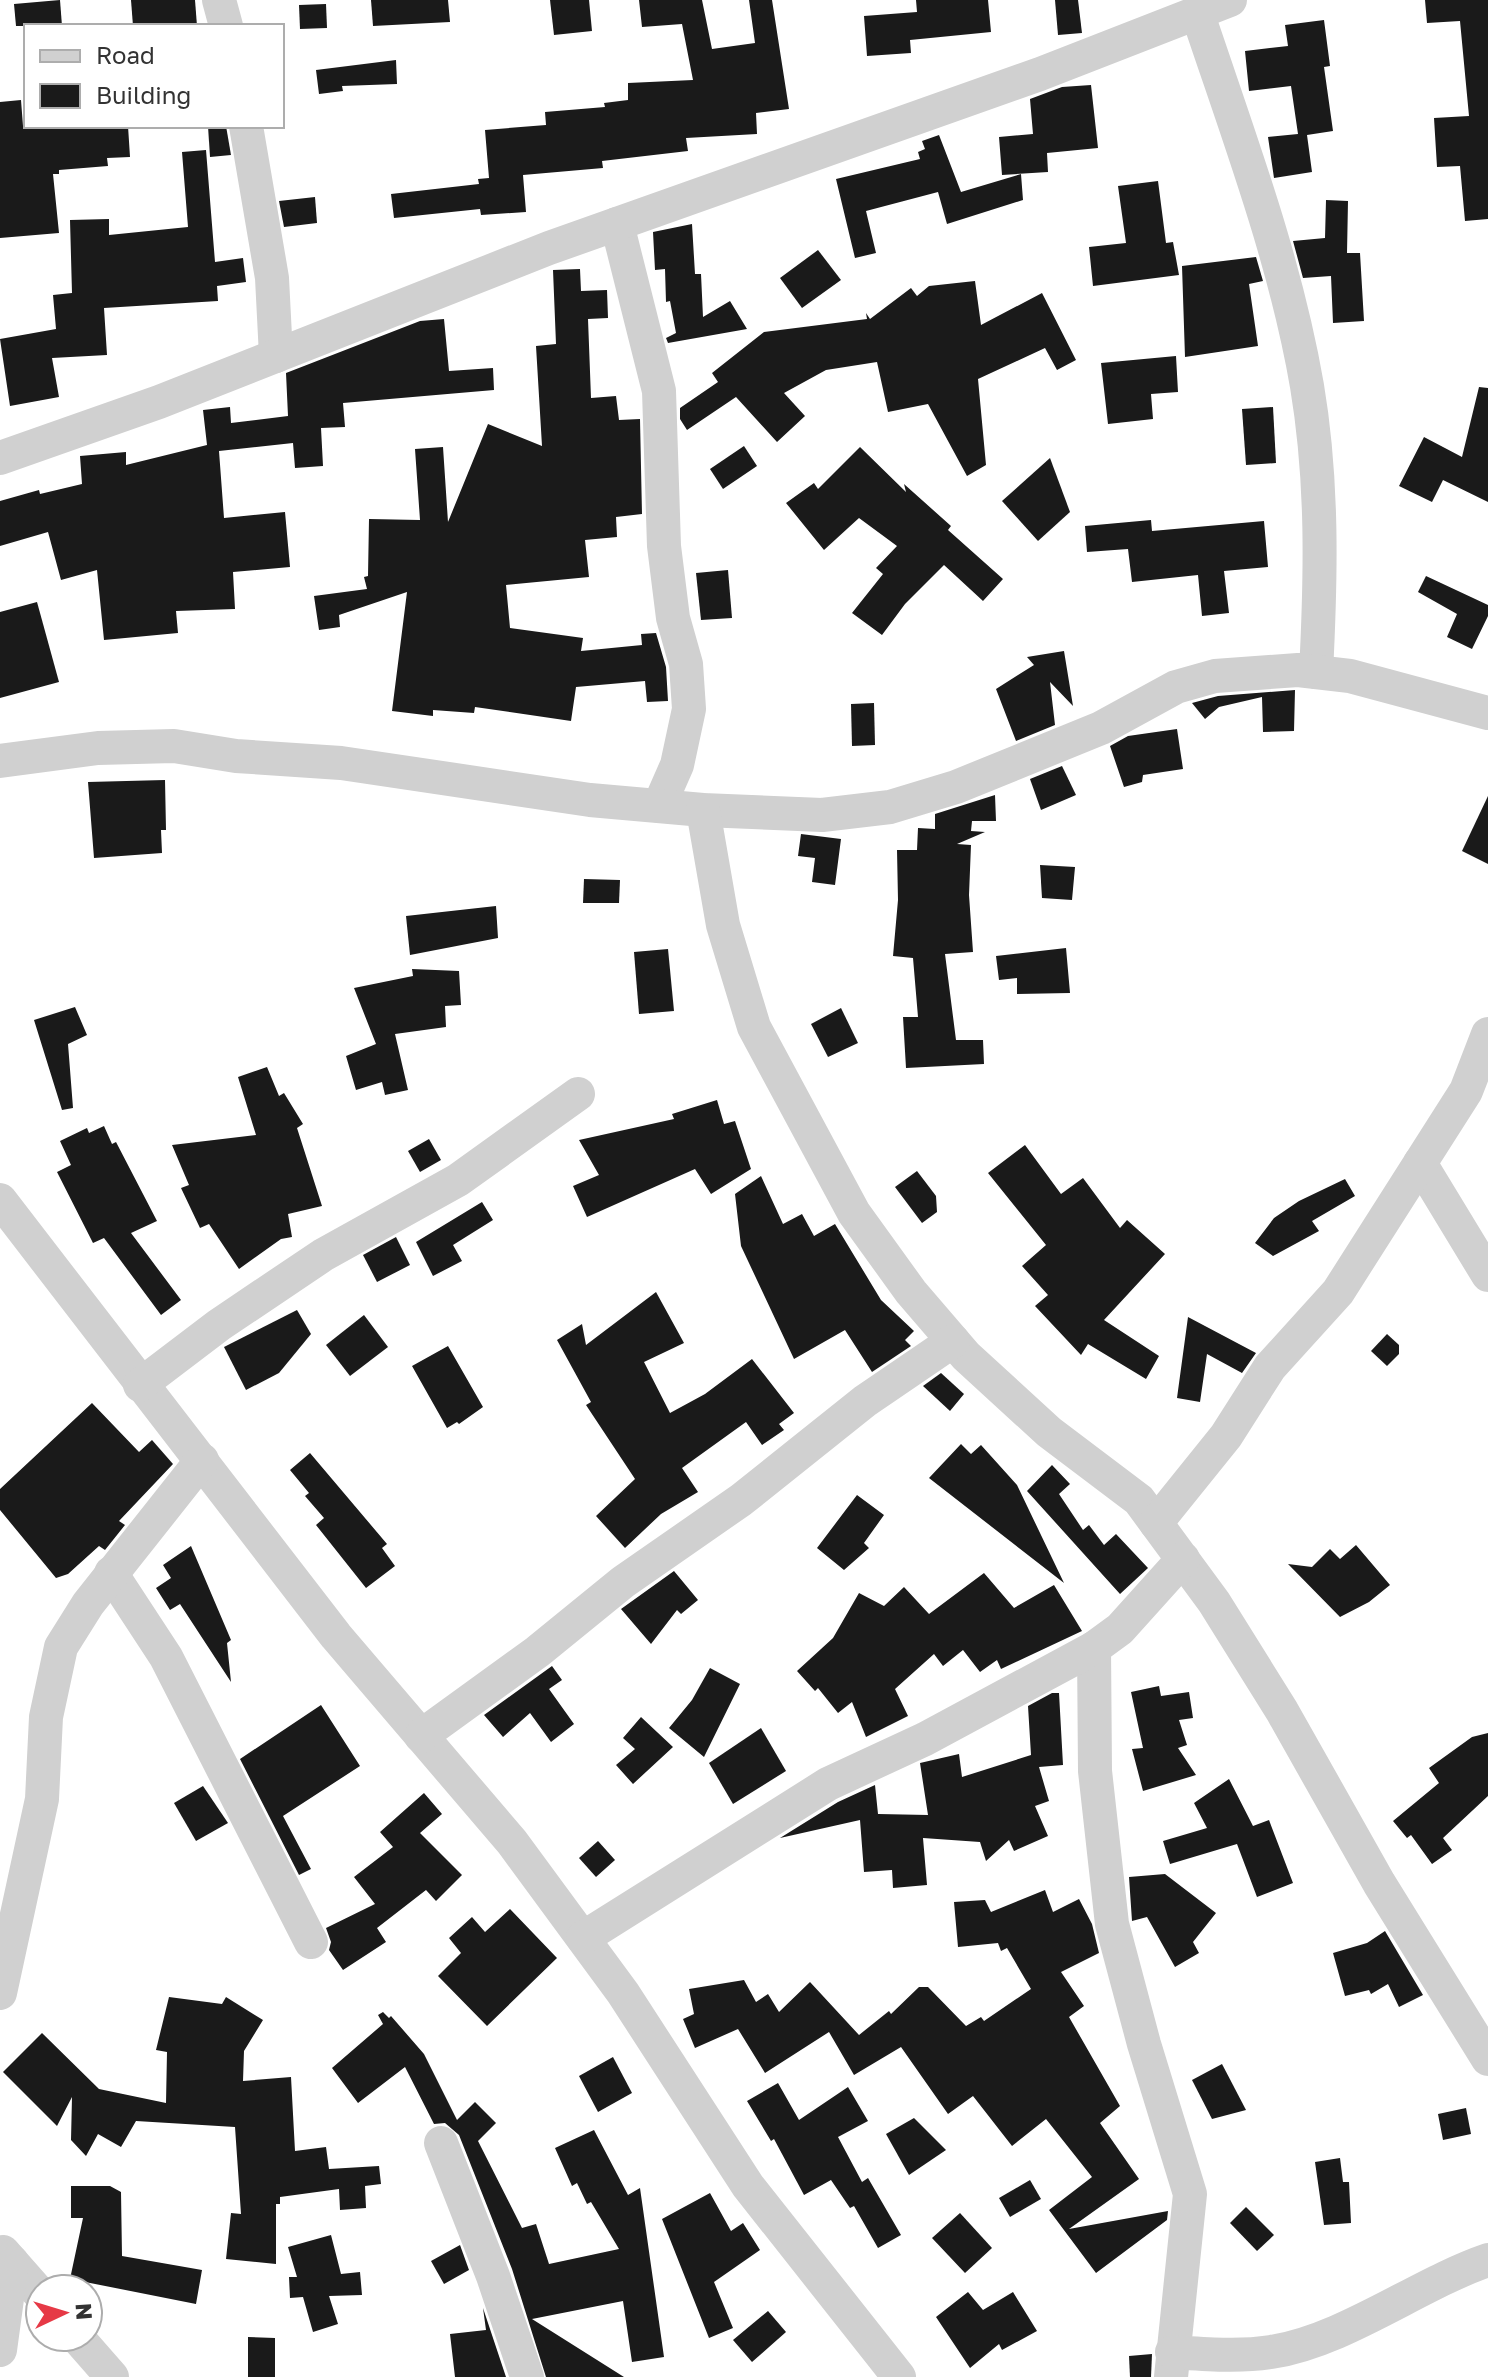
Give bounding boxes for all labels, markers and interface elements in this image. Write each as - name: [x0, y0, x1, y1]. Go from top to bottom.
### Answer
- legend: [24, 24, 284, 128]
- text: Road: [96, 40, 155, 69]
- text: Building: [96, 80, 191, 109]
- north arrow: [24, 2273, 104, 2353]
- text: N: [70, 2302, 99, 2321]

